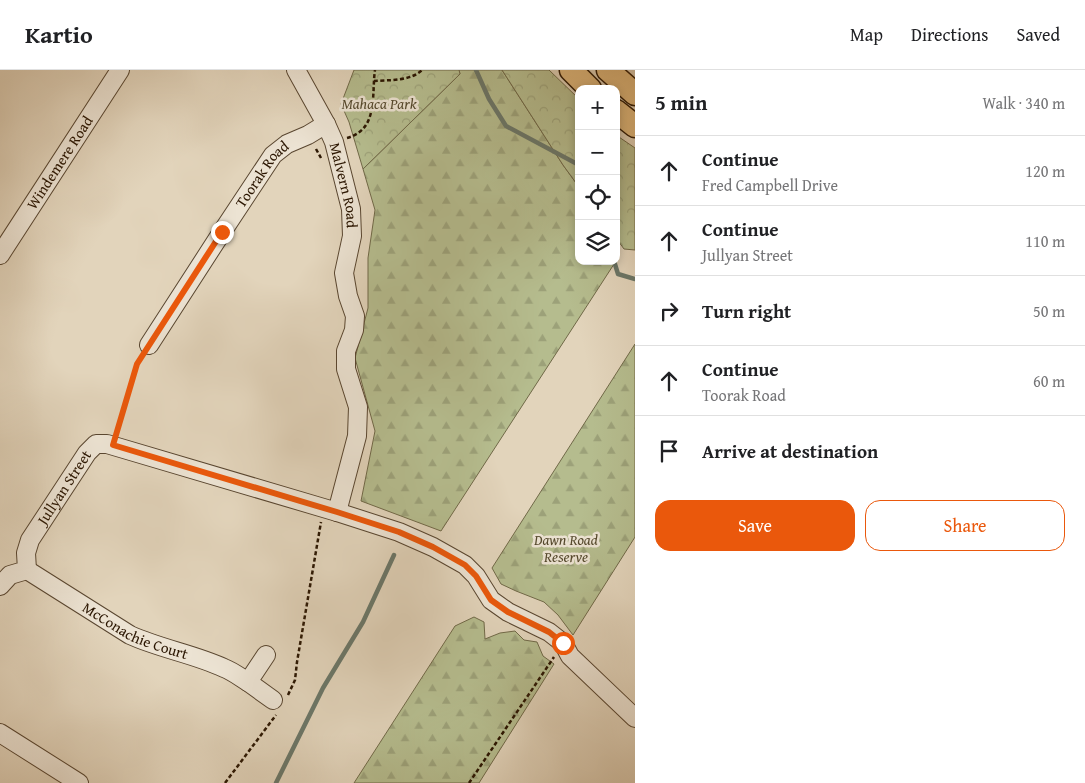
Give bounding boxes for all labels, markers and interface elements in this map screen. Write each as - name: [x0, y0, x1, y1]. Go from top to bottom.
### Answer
- text: Kartio: [25, 17, 93, 52]
- text: Map: [850, 21, 883, 48]
- text: Directions: [911, 21, 988, 48]
- text: Saved: [1016, 21, 1060, 48]
- map controls: [575, 85, 620, 265]
- button: +: [575, 85, 620, 130]
- text: 5 min: [655, 87, 707, 118]
- text: Walk · 340 m: [982, 91, 1065, 115]
- park label: Mahaca Park: [341, 93, 417, 114]
- street label: Windemere Road: [21, 112, 98, 213]
- button: −: [575, 130, 620, 175]
- street label: Toorak Road: [230, 136, 293, 212]
- street label: Malvern Road: [325, 140, 363, 228]
- text: Continue: [702, 145, 779, 173]
- icon: ahead: [655, 157, 683, 185]
- text: 120 m: [1025, 159, 1065, 183]
- text: Fred Campbell Drive: [702, 173, 838, 197]
- button: locate: [575, 175, 620, 220]
- text: Continue: [702, 215, 779, 243]
- button: layers: [575, 220, 620, 265]
- route end: [211, 221, 234, 244]
- icon: ahead: [655, 227, 683, 255]
- text: 110 m: [1025, 229, 1065, 253]
- text: Jullyan Street: [702, 243, 793, 267]
- icon: right: [655, 297, 683, 325]
- text: Turn right: [702, 297, 791, 325]
- text: 50 m: [1033, 299, 1065, 323]
- text: Continue: [702, 355, 779, 383]
- icon: ahead: [655, 367, 683, 395]
- text: 60 m: [1033, 369, 1065, 393]
- text: Toorak Road: [702, 383, 786, 407]
- icon: arrive: [655, 437, 683, 465]
- text: Arrive at destination: [702, 437, 878, 465]
- street label: Jullyan Street: [31, 445, 97, 530]
- button: Save: [655, 500, 855, 551]
- button: Share: [865, 500, 1065, 551]
- park label: Dawn Road Reserve: [533, 529, 598, 567]
- street label: McConachie Court: [79, 597, 191, 664]
- route start: [552, 632, 575, 655]

